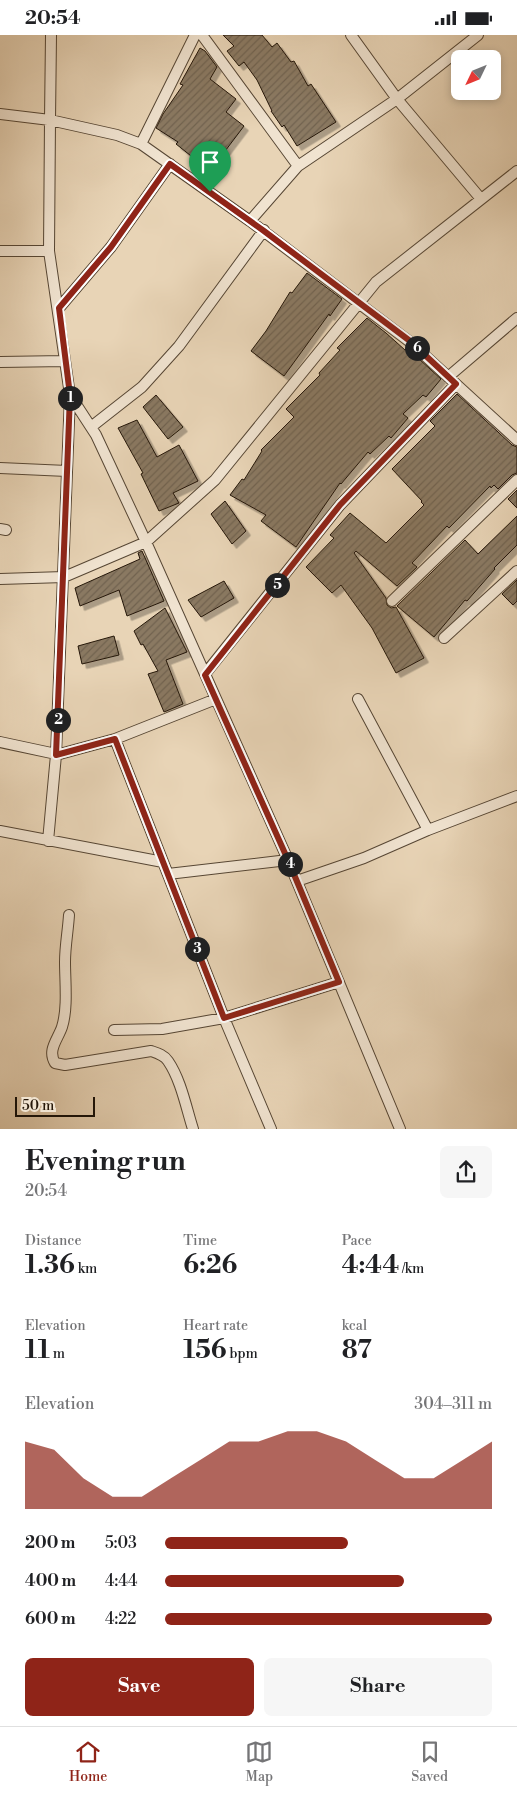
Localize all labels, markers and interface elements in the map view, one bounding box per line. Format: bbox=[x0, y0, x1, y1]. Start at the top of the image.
text: 20:54 bbox=[25, 6, 81, 30]
north arrow bbox=[451, 50, 501, 100]
map controls bbox=[451, 50, 501, 100]
pin bbox=[189, 141, 231, 192]
icon: arrive bbox=[196, 148, 224, 176]
pin: 6 bbox=[404, 335, 430, 361]
text: 6 bbox=[413, 339, 422, 357]
pin: 1 bbox=[58, 385, 82, 411]
text: 1 bbox=[67, 389, 74, 407]
pin: 5 bbox=[264, 573, 290, 597]
text: 5 bbox=[273, 576, 282, 594]
pin: 2 bbox=[46, 707, 70, 733]
text: 2 bbox=[54, 711, 63, 729]
pin: 4 bbox=[278, 851, 302, 877]
text: 4 bbox=[286, 855, 295, 873]
pin: 3 bbox=[184, 937, 210, 961]
text: 3 bbox=[193, 940, 202, 958]
scale bar bbox=[15, 1093, 95, 1117]
text: 50 m bbox=[22, 1097, 54, 1115]
text: Evening run bbox=[25, 1144, 186, 1179]
button: share bbox=[440, 1146, 492, 1198]
text: 20:54 bbox=[25, 1181, 67, 1201]
text: Distance bbox=[25, 1232, 82, 1250]
text: Time bbox=[183, 1232, 217, 1250]
text: Pace bbox=[342, 1232, 372, 1250]
text: 1.36 bbox=[25, 1250, 75, 1281]
text: 6:26 bbox=[183, 1250, 237, 1281]
text: 4:44 bbox=[342, 1250, 399, 1281]
text: km bbox=[75, 1260, 97, 1278]
text: /km bbox=[399, 1260, 424, 1278]
text: Elevation bbox=[25, 1317, 86, 1335]
text: Heart rate bbox=[183, 1317, 248, 1335]
text: kcal bbox=[342, 1317, 367, 1335]
text: 11 bbox=[25, 1335, 50, 1366]
text: 156 bbox=[183, 1335, 227, 1366]
text: 87 bbox=[342, 1335, 372, 1366]
text: m bbox=[50, 1345, 65, 1363]
text: bpm bbox=[227, 1345, 258, 1363]
text: Elevation bbox=[25, 1394, 94, 1414]
text: 304–311 m bbox=[414, 1394, 492, 1414]
text: 200 m bbox=[25, 1533, 75, 1553]
text: 5:03 bbox=[105, 1533, 137, 1553]
text: 400 m bbox=[25, 1571, 76, 1591]
text: 4:44 bbox=[105, 1571, 138, 1591]
text: 600 m bbox=[25, 1609, 75, 1629]
text: 4:22 bbox=[105, 1609, 136, 1629]
button: Save bbox=[25, 1658, 254, 1716]
button: Share bbox=[264, 1658, 492, 1716]
tab: Home bbox=[69, 1738, 107, 1786]
tab: Map bbox=[245, 1738, 273, 1786]
tab: Saved bbox=[411, 1738, 448, 1786]

